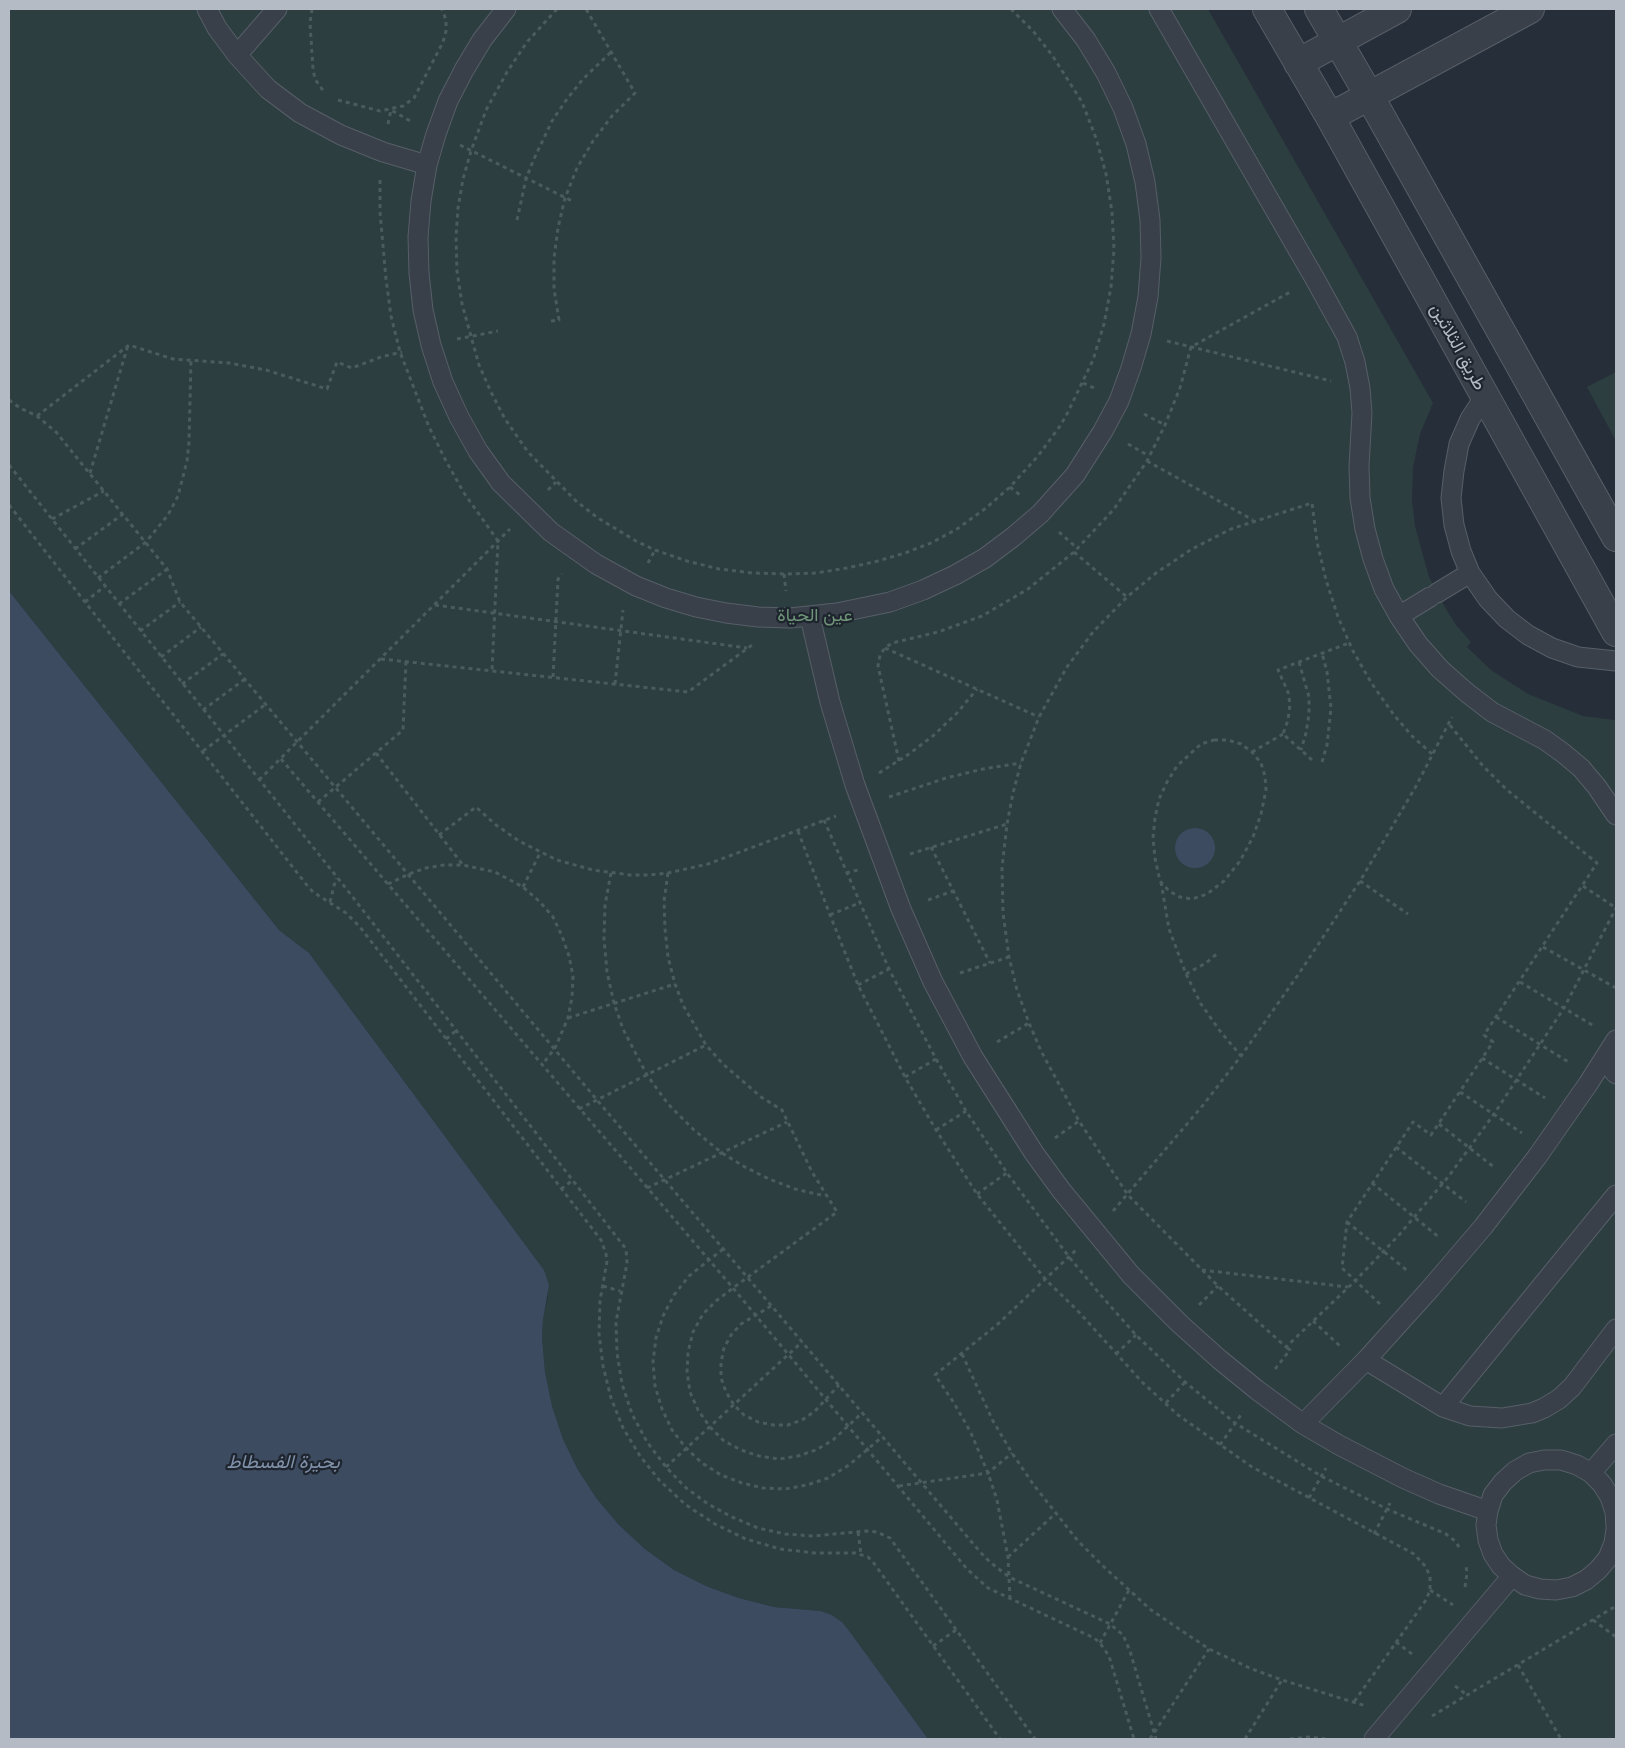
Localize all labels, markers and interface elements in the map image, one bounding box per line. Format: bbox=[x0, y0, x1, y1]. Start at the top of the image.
street label: طريق الثلاثين bbox=[1425, 300, 1491, 394]
park label: عين الحياة bbox=[777, 605, 853, 627]
water label: بحيرة الفسطاط bbox=[227, 1451, 339, 1473]

